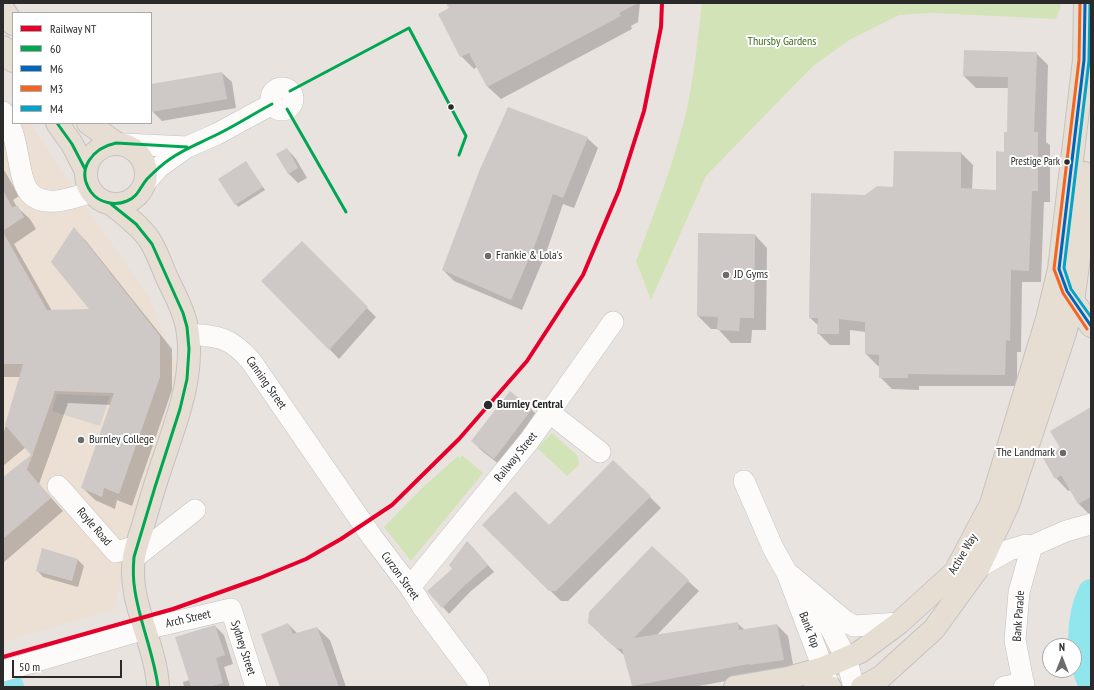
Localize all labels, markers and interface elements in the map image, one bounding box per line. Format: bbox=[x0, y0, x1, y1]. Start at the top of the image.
legend bbox=[12, 12, 152, 124]
text: Railway NT bbox=[50, 21, 96, 36]
park label: Thursby Gardens bbox=[748, 35, 816, 49]
text: 60 bbox=[50, 41, 61, 56]
text: M6 bbox=[50, 61, 63, 76]
text: M3 bbox=[50, 81, 63, 96]
text: M4 bbox=[50, 101, 63, 116]
unlabelled marker bbox=[446, 102, 456, 112]
place label: Prestige Park bbox=[1011, 155, 1060, 169]
marker: Prestige Park bbox=[1062, 157, 1072, 167]
place label: Frankie & Lola's bbox=[496, 249, 562, 263]
marker: Frankie & Lola's bbox=[483, 251, 493, 261]
place label: JD Gyms bbox=[734, 268, 768, 282]
marker: JD Gyms bbox=[721, 270, 731, 280]
street label: Canning Street bbox=[243, 354, 289, 412]
place label: Burnley Central bbox=[497, 398, 563, 412]
marker: Burnley Central bbox=[482, 399, 494, 411]
street label: Railway Street bbox=[492, 429, 540, 485]
place label: Burnley College bbox=[89, 433, 154, 447]
marker: Burnley College bbox=[76, 435, 86, 445]
place label: The Landmark bbox=[996, 446, 1055, 460]
marker: The Landmark bbox=[1058, 448, 1068, 458]
street label: Royle Road bbox=[74, 505, 114, 549]
street label: Active Way bbox=[945, 531, 981, 577]
street label: Curzon Street bbox=[378, 549, 422, 603]
street label: Bank Parade bbox=[1010, 590, 1028, 642]
street label: Arch Street bbox=[164, 607, 212, 631]
street label: Bank Top bbox=[796, 610, 822, 650]
street label: Sydney Street bbox=[227, 619, 259, 677]
north arrow bbox=[1042, 638, 1082, 678]
text: N bbox=[1059, 640, 1065, 654]
scale bar bbox=[14, 652, 124, 678]
text: 50 m bbox=[19, 659, 40, 674]

